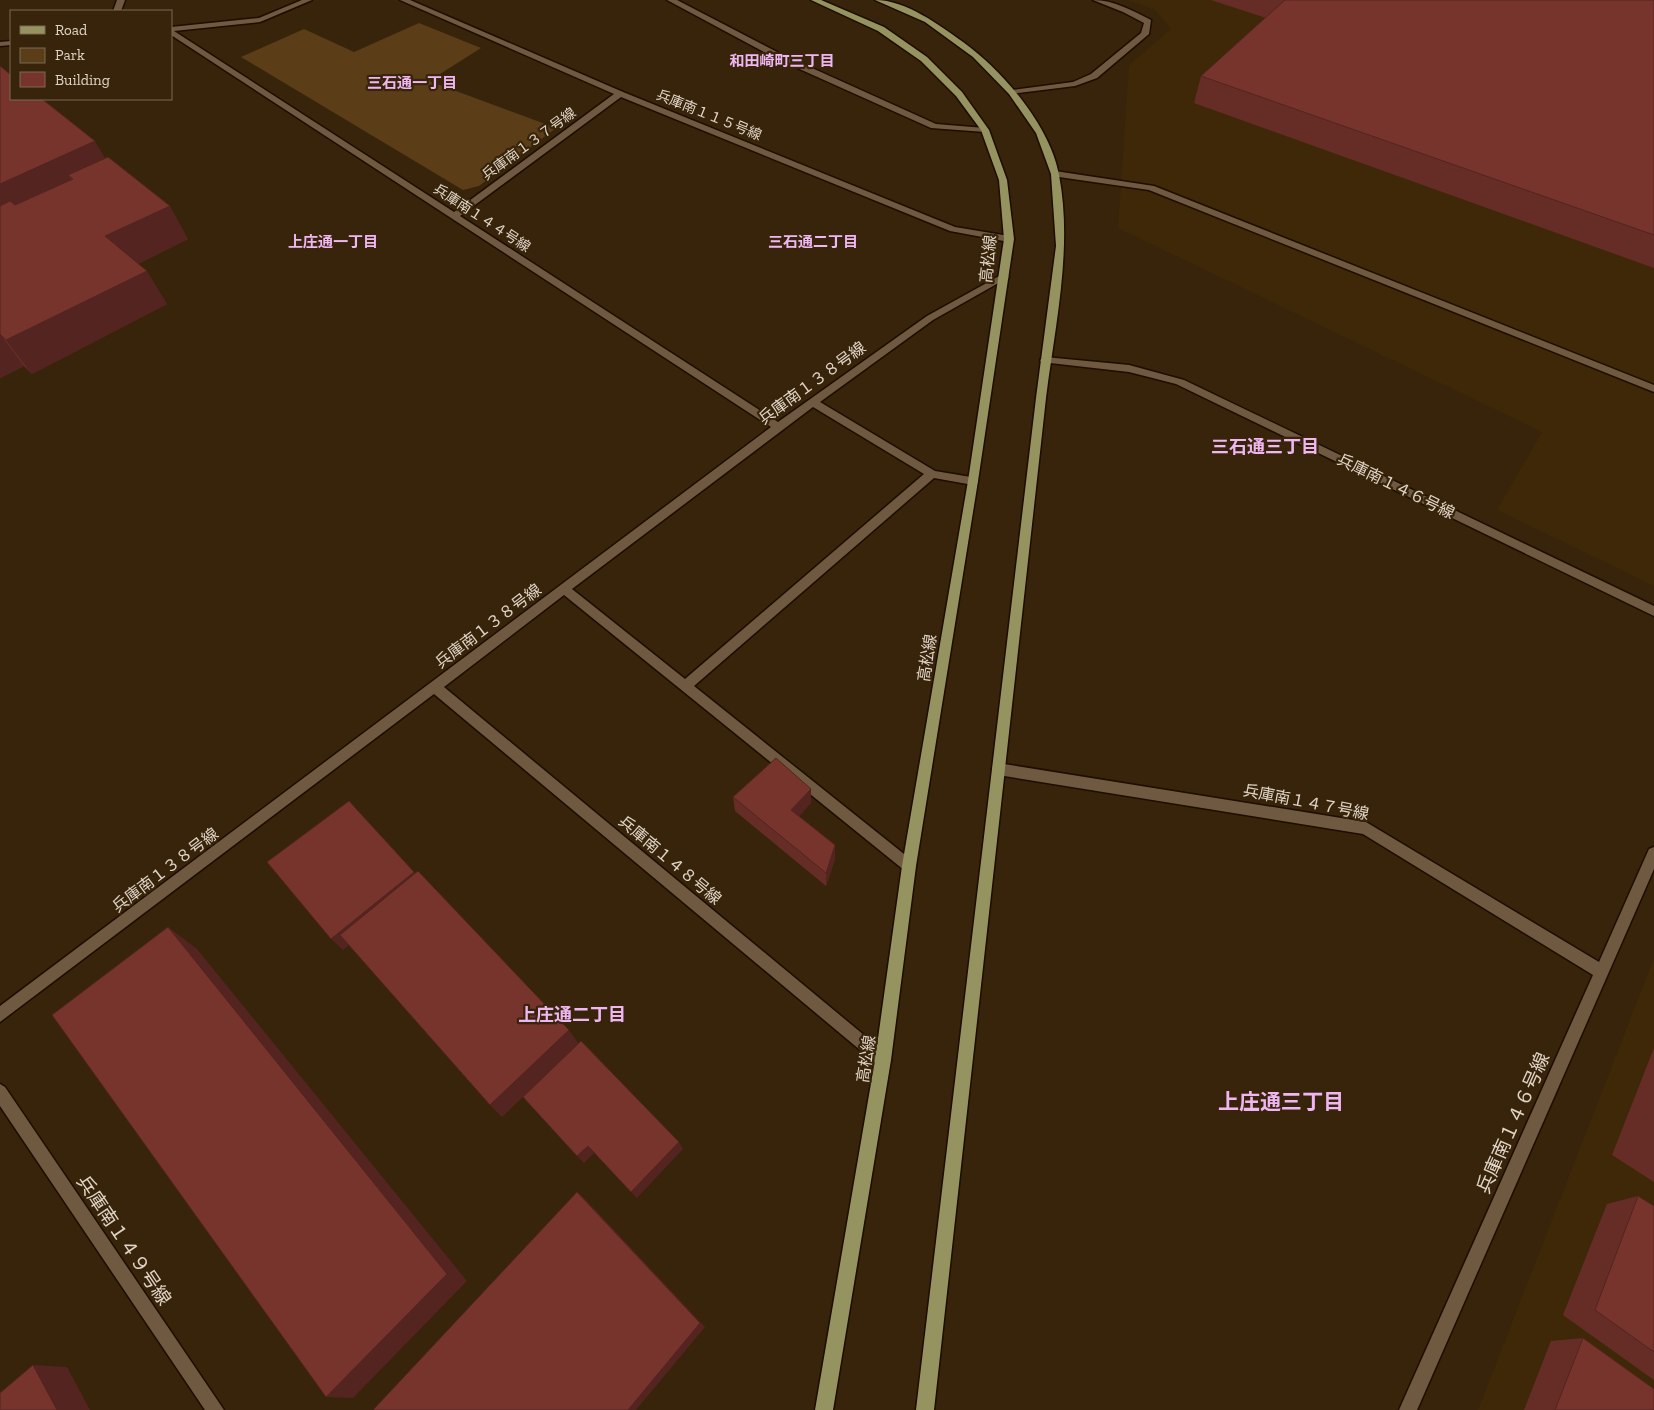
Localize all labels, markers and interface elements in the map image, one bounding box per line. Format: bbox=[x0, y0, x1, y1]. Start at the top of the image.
legend bbox=[10, 10, 172, 100]
text: Road bbox=[55, 21, 88, 39]
text: Park bbox=[55, 46, 85, 64]
district label: 和田崎町三丁目 bbox=[729, 52, 835, 70]
text: Building bbox=[55, 71, 110, 89]
district label: 三石通一丁目 bbox=[367, 74, 457, 92]
street label: 兵庫南１１５号線 bbox=[654, 86, 764, 144]
street label: 兵庫南１３７号線 bbox=[479, 104, 579, 184]
street label: 兵庫南１４４号線 bbox=[430, 180, 534, 256]
district label: 上庄通一丁目 bbox=[288, 233, 378, 251]
district label: 三石通二丁目 bbox=[768, 233, 858, 251]
street label: 高松線 bbox=[976, 234, 1000, 284]
street label: 兵庫南１３８号線 bbox=[755, 338, 869, 428]
district label: 三石通三丁目 bbox=[1211, 436, 1319, 458]
street label: 兵庫南１４６号線 bbox=[1334, 449, 1458, 523]
street label: 兵庫南１３８号線 bbox=[431, 580, 545, 672]
street label: 高松線 bbox=[914, 633, 940, 683]
street label: 兵庫南１４７号線 bbox=[1241, 780, 1371, 824]
street label: 兵庫南１４８号線 bbox=[615, 812, 725, 908]
street label: 兵庫南１３８号線 bbox=[108, 824, 222, 916]
district label: 上庄通二丁目 bbox=[518, 1004, 626, 1026]
street label: 高松線 bbox=[853, 1034, 879, 1084]
street label: 兵庫南１４６号線 bbox=[1472, 1049, 1554, 1197]
district label: 上庄通三丁目 bbox=[1218, 1089, 1344, 1114]
street label: 兵庫南１４９号線 bbox=[72, 1171, 176, 1309]

